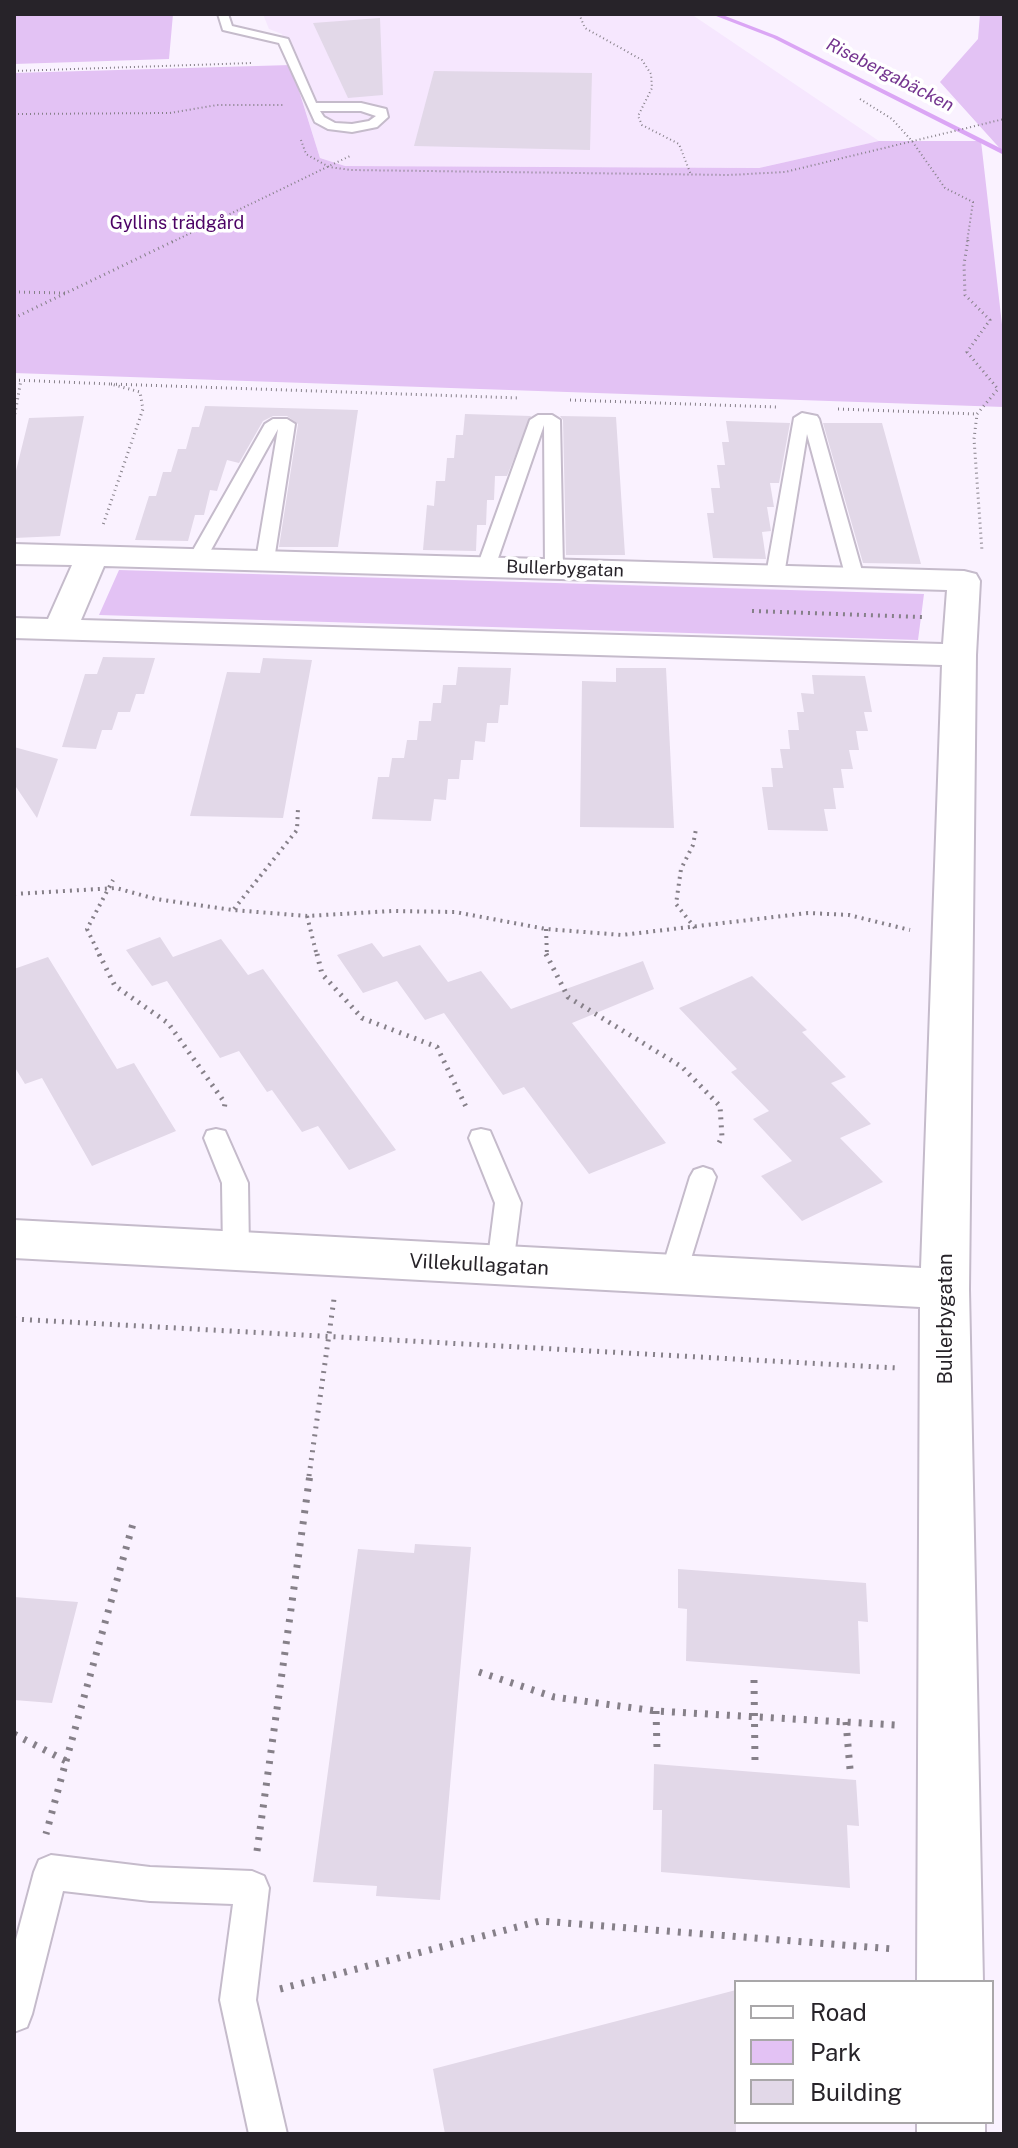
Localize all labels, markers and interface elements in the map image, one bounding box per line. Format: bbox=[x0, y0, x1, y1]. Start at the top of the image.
water label: Risebergabäcken bbox=[823, 34, 957, 116]
park label: Gyllins trädgård bbox=[110, 212, 244, 234]
street label: Bullerbygatan bbox=[506, 556, 624, 582]
street label: Villekullagatan bbox=[409, 1249, 549, 1281]
street label: Bullerbygatan bbox=[934, 1254, 958, 1384]
legend bbox=[734, 1980, 994, 2124]
text: Road bbox=[810, 1998, 867, 2026]
text: Park bbox=[810, 2038, 861, 2066]
text: Building bbox=[810, 2078, 902, 2106]

